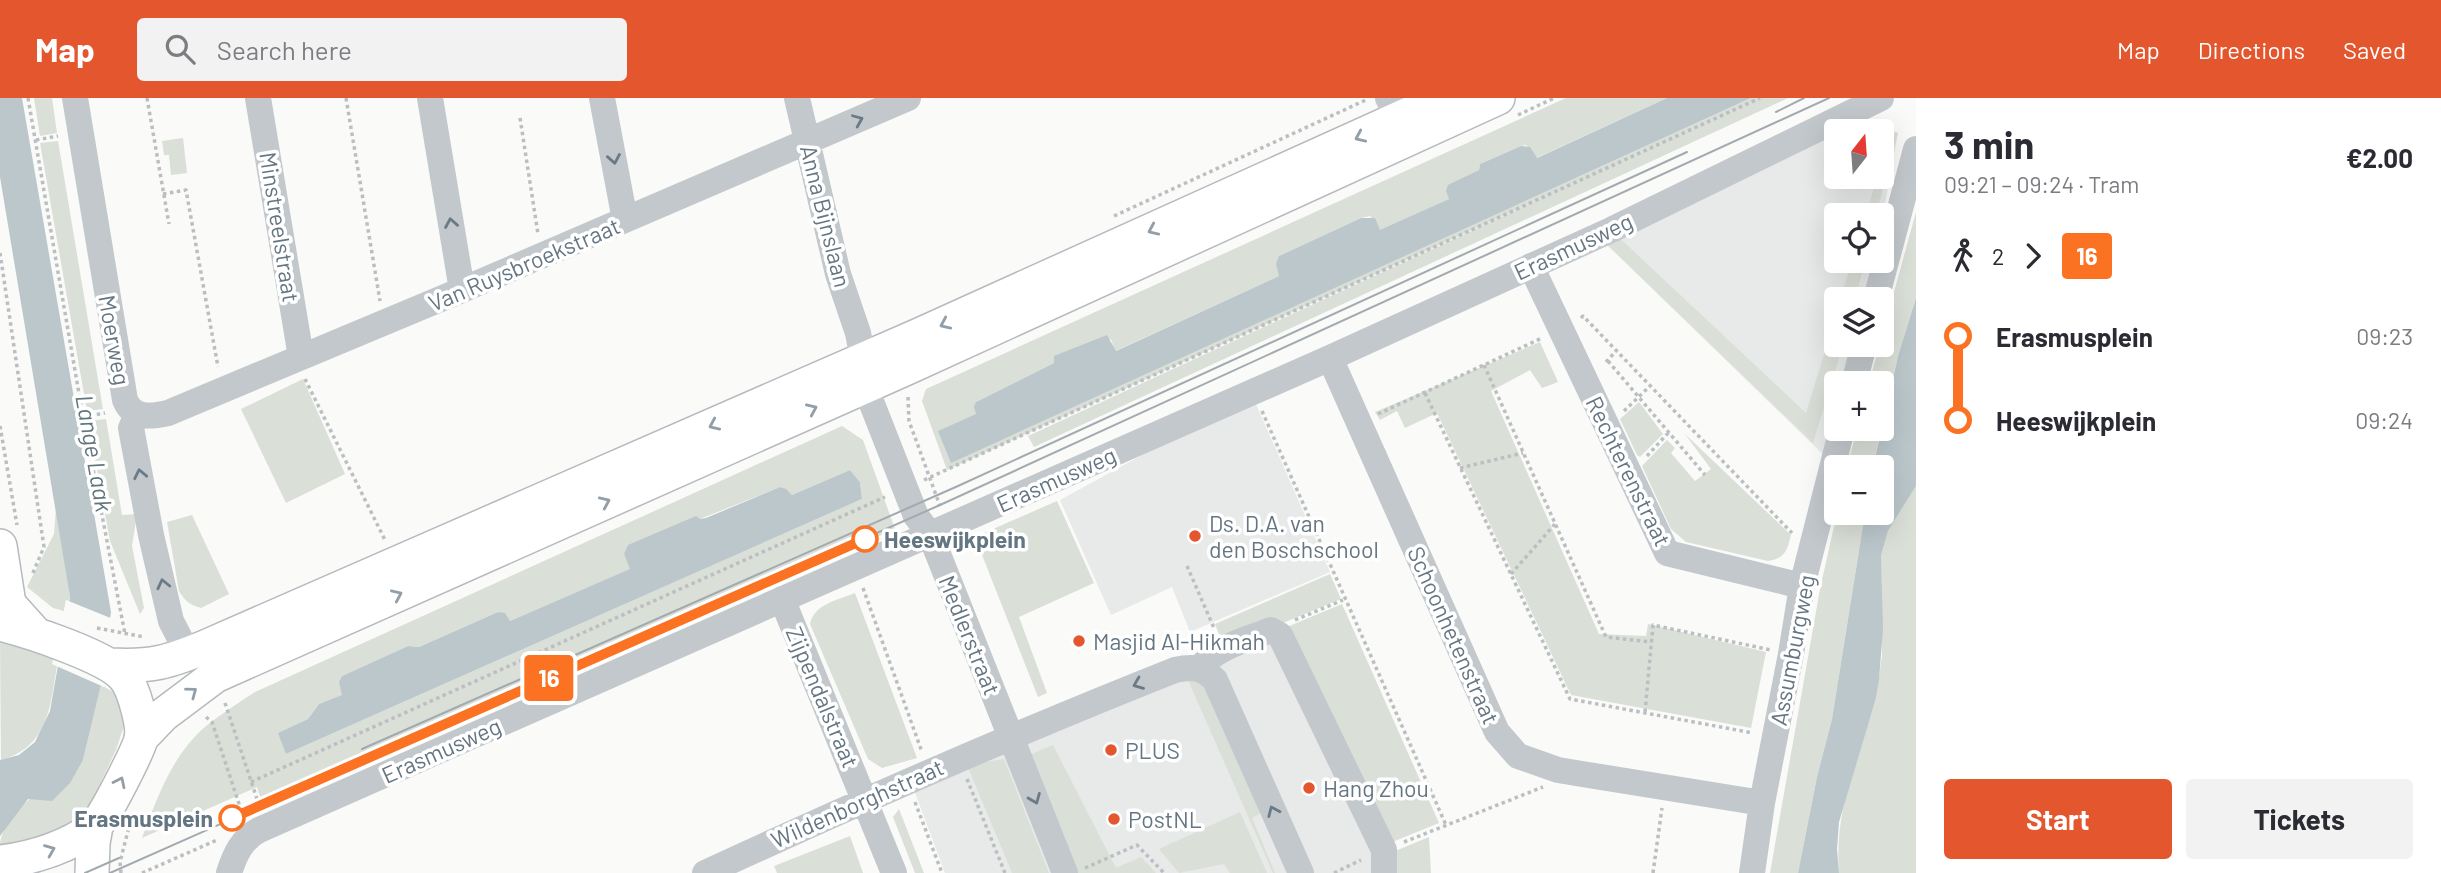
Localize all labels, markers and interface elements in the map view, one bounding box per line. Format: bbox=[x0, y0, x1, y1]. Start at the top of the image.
search box bbox=[137, 18, 627, 81]
text: Map bbox=[35, 29, 95, 69]
icon: search bbox=[161, 30, 199, 68]
text: Search here bbox=[217, 34, 352, 65]
text: Map bbox=[2117, 35, 2160, 64]
text: Directions bbox=[2198, 35, 2305, 64]
text: Saved bbox=[2343, 35, 2406, 64]
one-way arrow bbox=[850, 114, 863, 128]
north arrow bbox=[1824, 119, 1894, 189]
map controls bbox=[1824, 119, 1894, 525]
text: 3 min bbox=[1944, 121, 2034, 167]
one-way arrow bbox=[1355, 129, 1367, 143]
street label: Anna Bijnslaan bbox=[795, 142, 857, 290]
text: €2.00 bbox=[2346, 142, 2413, 173]
street label: Minstreelstraat bbox=[254, 150, 306, 304]
one-way arrow bbox=[605, 153, 620, 165]
text: 09:21 – 09:24 · Tram bbox=[1944, 170, 2139, 198]
button: locate bbox=[1824, 203, 1894, 273]
street label: Erasmusweg bbox=[1509, 206, 1637, 286]
street label: Van Ruysbroekstraat bbox=[424, 211, 624, 317]
one-way arrow bbox=[444, 217, 459, 229]
one-way arrow bbox=[1147, 222, 1160, 236]
icon: walk bbox=[1944, 237, 1982, 275]
icon: forward bbox=[2014, 237, 2052, 275]
text: 16 bbox=[2076, 241, 2098, 270]
text: 2 bbox=[1992, 242, 2004, 270]
button: layers bbox=[1824, 287, 1894, 357]
street label: Moerweg bbox=[93, 293, 137, 387]
one-way arrow bbox=[940, 315, 952, 329]
text: Erasmusplein bbox=[1996, 321, 2153, 352]
text: 09:23 bbox=[2356, 322, 2413, 350]
button: + bbox=[1824, 371, 1894, 441]
street label: Rechterenstraat bbox=[1581, 391, 1677, 551]
water label: Lange Laak bbox=[70, 392, 120, 514]
one-way arrow bbox=[805, 403, 817, 417]
text: Heeswijkplein bbox=[1996, 405, 2156, 436]
text: 09:24 bbox=[2355, 406, 2413, 434]
one-way arrow bbox=[709, 417, 722, 431]
street label: Erasmusweg bbox=[992, 440, 1120, 518]
button: − bbox=[1824, 455, 1894, 525]
one-way arrow bbox=[133, 468, 148, 480]
one-way arrow bbox=[597, 496, 610, 510]
place label: Ds. D.A. van den Boschschool bbox=[1209, 509, 1379, 563]
place label: Heeswijkplein bbox=[884, 525, 1026, 553]
marker: Heeswijkplein bbox=[852, 526, 878, 552]
marker: Ds. D.A. van den Boschschool bbox=[1187, 528, 1203, 544]
street label: Schoonhetenstraat bbox=[1402, 542, 1506, 728]
street label: Medlerstraat bbox=[933, 571, 1007, 699]
street label: Assumburgweg bbox=[1764, 572, 1820, 728]
one-way arrow bbox=[156, 578, 171, 590]
one-way arrow bbox=[390, 589, 402, 603]
street label: Zijpendalstraat bbox=[781, 622, 865, 772]
place label: Masjid Al-Hikmah bbox=[1093, 627, 1265, 655]
marker: Masjid Al-Hikmah bbox=[1071, 633, 1087, 649]
line badge: 16 bbox=[518, 655, 580, 701]
text: 16 bbox=[538, 663, 560, 692]
one-way arrow bbox=[1133, 676, 1145, 690]
one-way arrow bbox=[184, 688, 197, 701]
street label: Erasmusweg bbox=[377, 711, 505, 789]
place label: PLUS bbox=[1125, 736, 1180, 764]
marker: PLUS bbox=[1103, 742, 1119, 758]
street label: Wildenborghstraat bbox=[766, 752, 948, 854]
place label: Hang Zhou bbox=[1323, 774, 1429, 802]
one-way arrow bbox=[112, 777, 126, 789]
button: Start bbox=[1944, 779, 2172, 859]
button: Tickets bbox=[2186, 779, 2413, 859]
marker: Hang Zhou bbox=[1301, 780, 1317, 796]
one-way arrow bbox=[1027, 792, 1041, 804]
place label: Erasmusplein bbox=[74, 804, 213, 832]
marker: Erasmusplein bbox=[219, 805, 245, 831]
place label: PostNL bbox=[1128, 805, 1202, 833]
one-way arrow bbox=[1267, 805, 1281, 818]
marker: PostNL bbox=[1106, 811, 1122, 827]
one-way arrow bbox=[44, 845, 56, 859]

